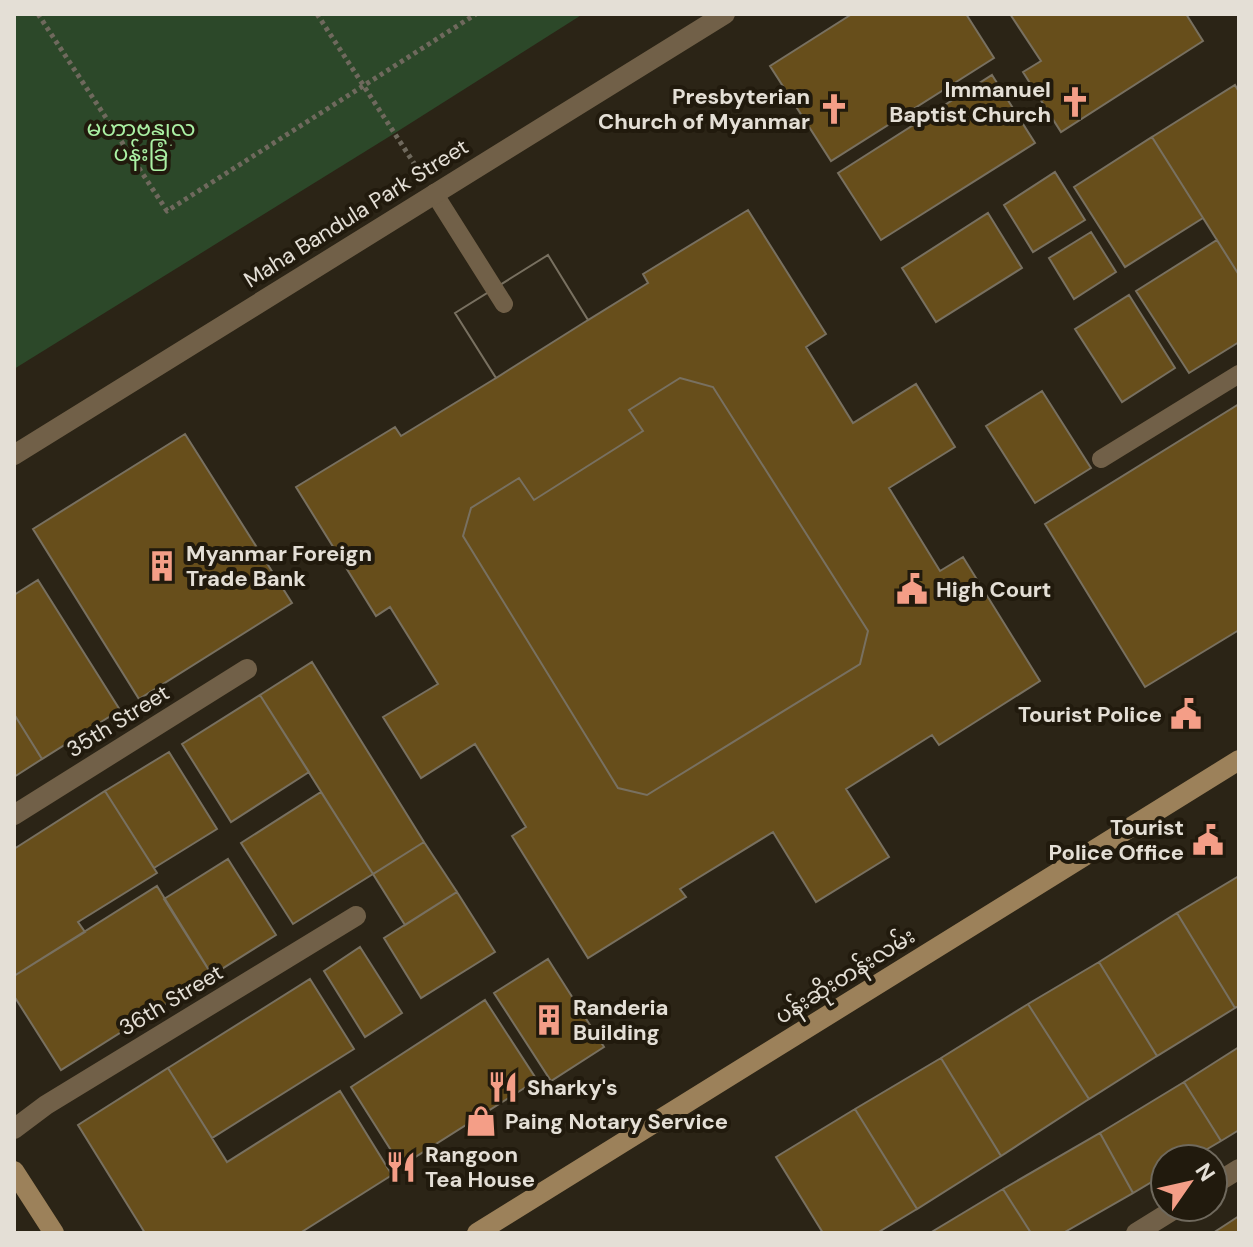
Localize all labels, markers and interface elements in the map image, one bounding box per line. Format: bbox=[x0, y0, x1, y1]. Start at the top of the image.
place label: Immanuel Baptist Church bbox=[889, 75, 1051, 129]
place label: Presbyterian Church of Myanmar bbox=[598, 82, 810, 136]
church icon: Immanuel Baptist Church bbox=[1058, 85, 1092, 119]
church icon: Presbyterian Church of Myanmar bbox=[817, 92, 851, 126]
park label: မဟာဗန္ဓုလ ပန်းခြံ bbox=[87, 114, 195, 171]
street label: Maha Bandula Park Street bbox=[238, 132, 474, 294]
place label: Myanmar Foreign Trade Bank bbox=[186, 539, 372, 593]
building icon: Myanmar Foreign Trade Bank bbox=[145, 549, 179, 583]
public building icon: High Court bbox=[895, 572, 929, 606]
place label: High Court bbox=[936, 575, 1051, 604]
street label: 35th Street bbox=[61, 678, 175, 764]
public building icon: Tourist Police bbox=[1169, 697, 1203, 731]
place label: Tourist Police bbox=[1018, 700, 1162, 729]
place label: Tourist Police Office bbox=[1049, 813, 1184, 867]
public building icon: Tourist Police Office bbox=[1191, 823, 1225, 857]
street label: ပန်းဆိုးတန်းလမ်း bbox=[769, 921, 922, 1033]
street label: 36th Street bbox=[114, 958, 228, 1042]
place label: Randeria Building bbox=[573, 993, 668, 1047]
building icon: Randeria Building bbox=[532, 1003, 566, 1037]
restaurant icon: Sharky's bbox=[486, 1070, 520, 1104]
place label: Sharky's bbox=[527, 1073, 618, 1102]
shop icon: Paing Notary Service bbox=[464, 1104, 498, 1138]
place label: Paing Notary Service bbox=[505, 1107, 728, 1136]
place label: Rangoon Tea House bbox=[425, 1140, 535, 1194]
north arrow bbox=[1149, 1143, 1229, 1223]
restaurant icon: Rangoon Tea House bbox=[384, 1150, 418, 1184]
text: N bbox=[1189, 1157, 1222, 1187]

